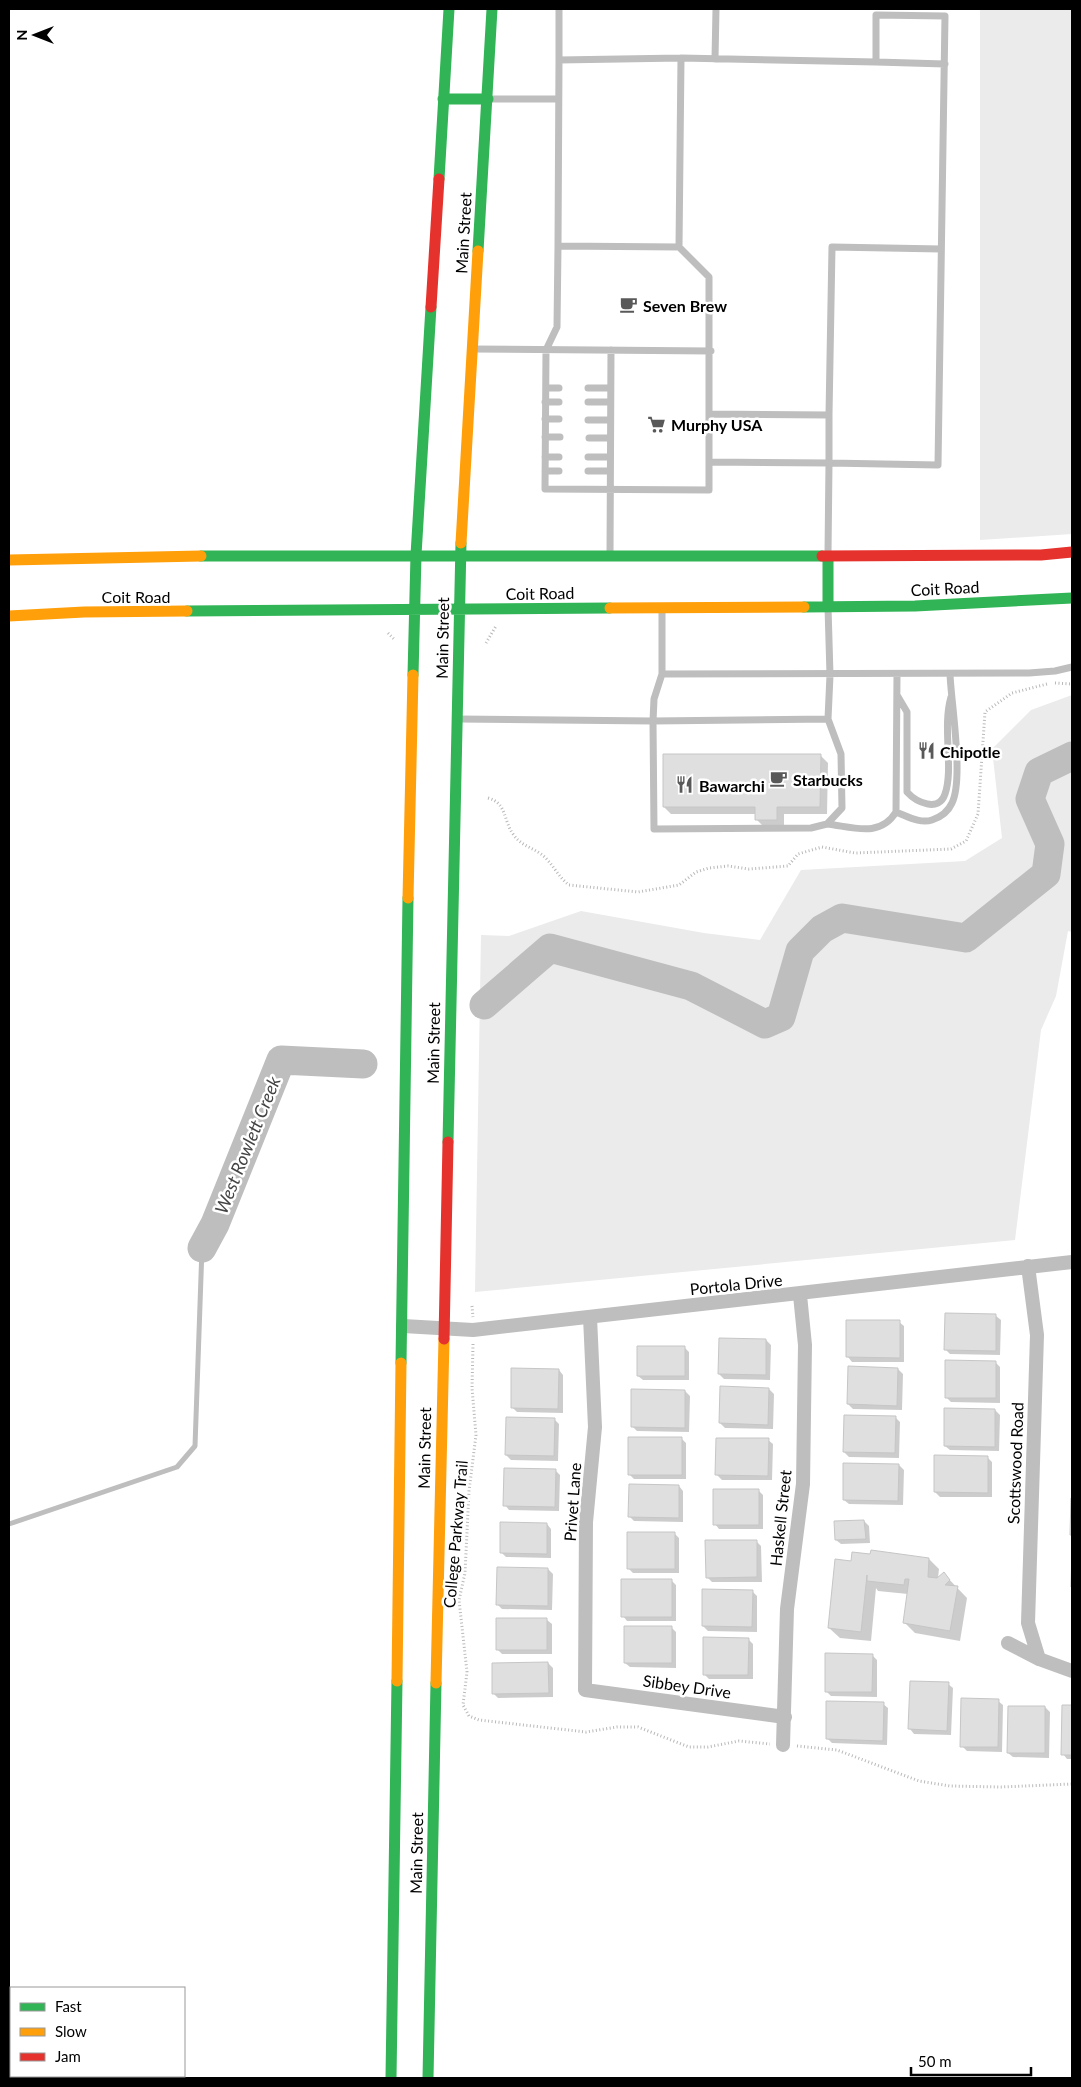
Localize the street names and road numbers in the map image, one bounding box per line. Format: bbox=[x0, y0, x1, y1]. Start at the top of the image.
street label: Main Street bbox=[451, 192, 475, 274]
street label: Coit Road bbox=[910, 577, 980, 599]
street label: Coit Road bbox=[505, 583, 575, 603]
street label: Coit Road bbox=[102, 587, 170, 606]
street label: Main Street bbox=[432, 597, 452, 679]
street label: Main Street bbox=[423, 1002, 443, 1084]
street label: Portola Drive bbox=[689, 1270, 783, 1298]
street label: Scottswood Road bbox=[1003, 1402, 1027, 1524]
street label: Main Street bbox=[414, 1407, 434, 1489]
street label: College Parkway Trail bbox=[439, 1459, 471, 1609]
street label: Privet Lane bbox=[560, 1462, 584, 1542]
street label: Haskell Street bbox=[765, 1469, 795, 1567]
street label: Sibbey Drive bbox=[642, 1670, 732, 1702]
street label: Main Street bbox=[406, 1812, 426, 1894]

